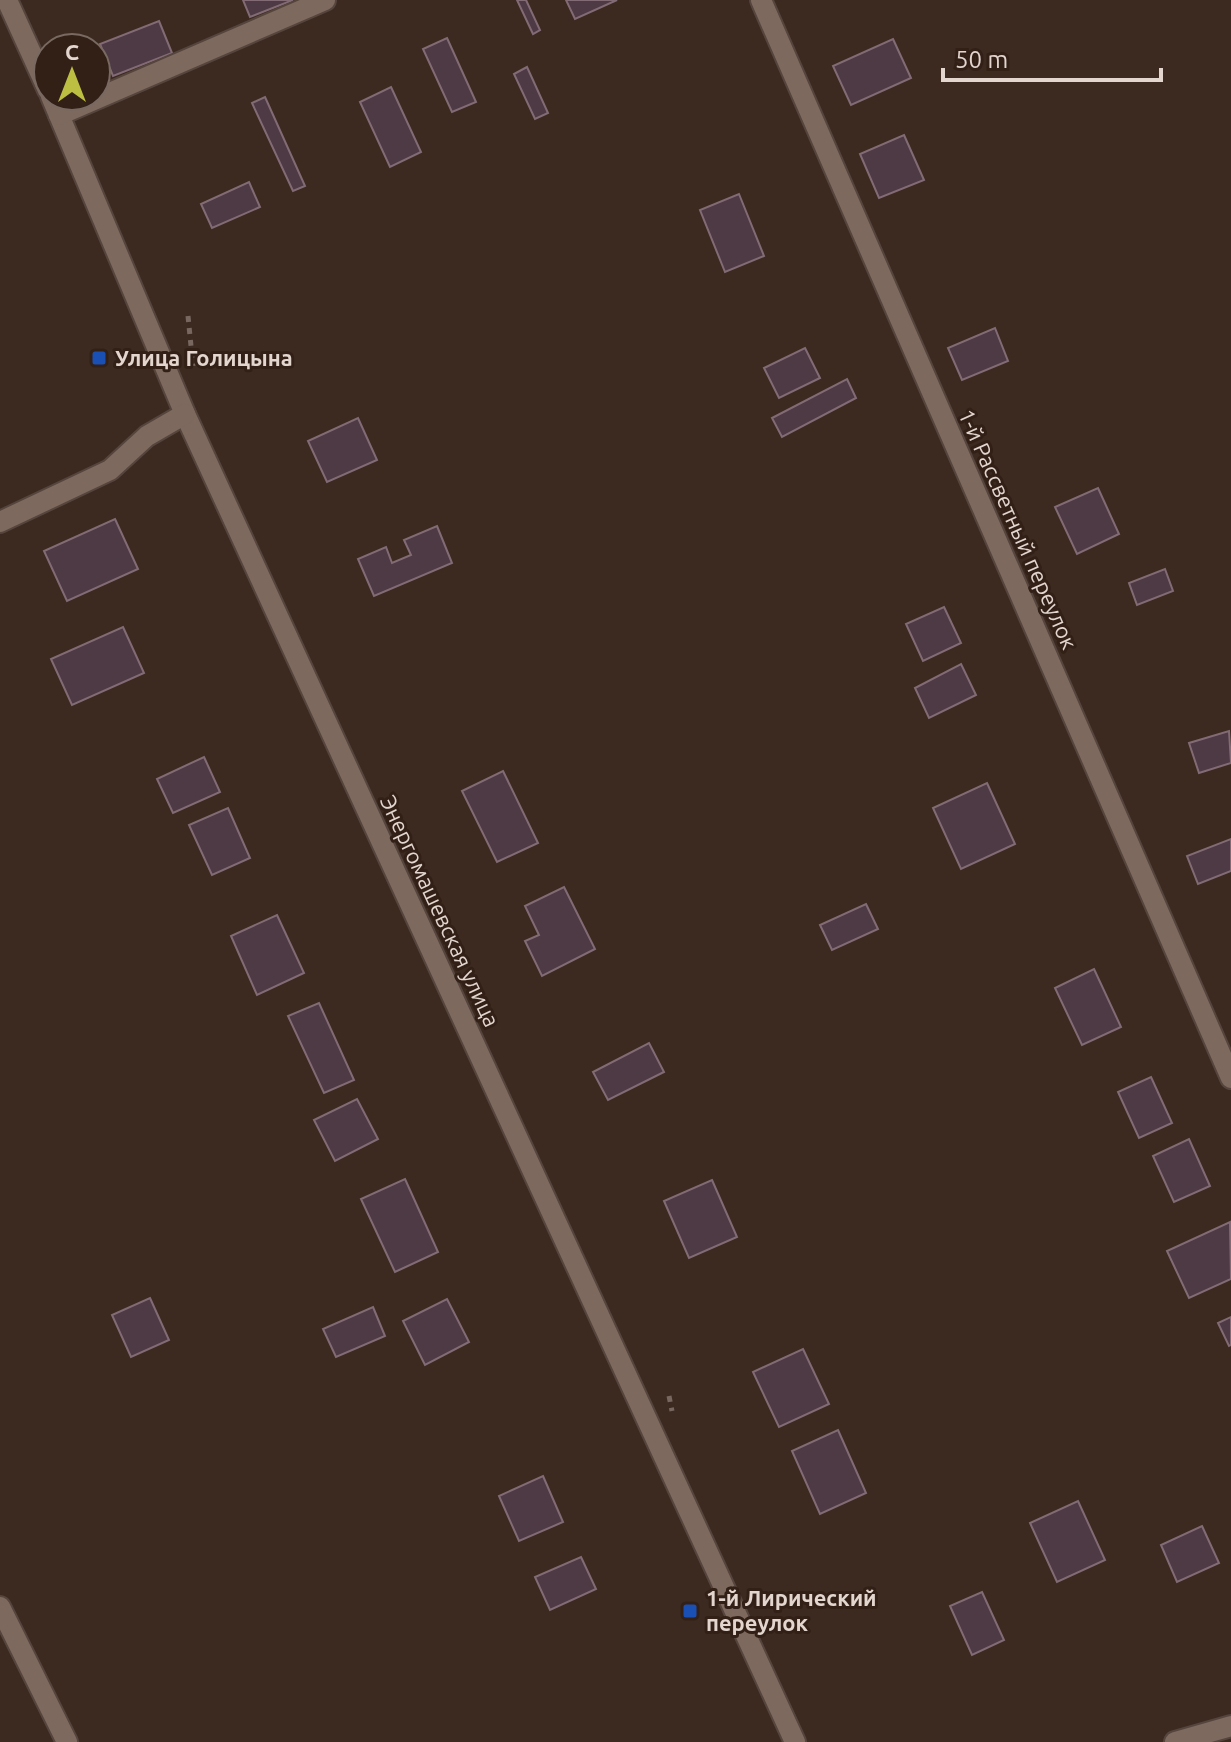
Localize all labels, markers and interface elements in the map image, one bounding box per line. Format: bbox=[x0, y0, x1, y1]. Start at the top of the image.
north arrow bbox=[32, 32, 112, 112]
scale bar bbox=[943, 32, 1161, 82]
text: С bbox=[65, 39, 79, 64]
text: 50 m bbox=[955, 46, 1008, 73]
place label: Улица Голицына bbox=[115, 345, 293, 370]
marker: Улица Голицына bbox=[90, 349, 108, 367]
street label: 1-й Рассветный переулок bbox=[954, 405, 1083, 653]
street label: Энергомашевская улица bbox=[376, 791, 505, 1030]
place label: 1-й Лирический переулок bbox=[706, 1585, 877, 1635]
marker: 1-й Лирический переулок bbox=[681, 1602, 699, 1620]

